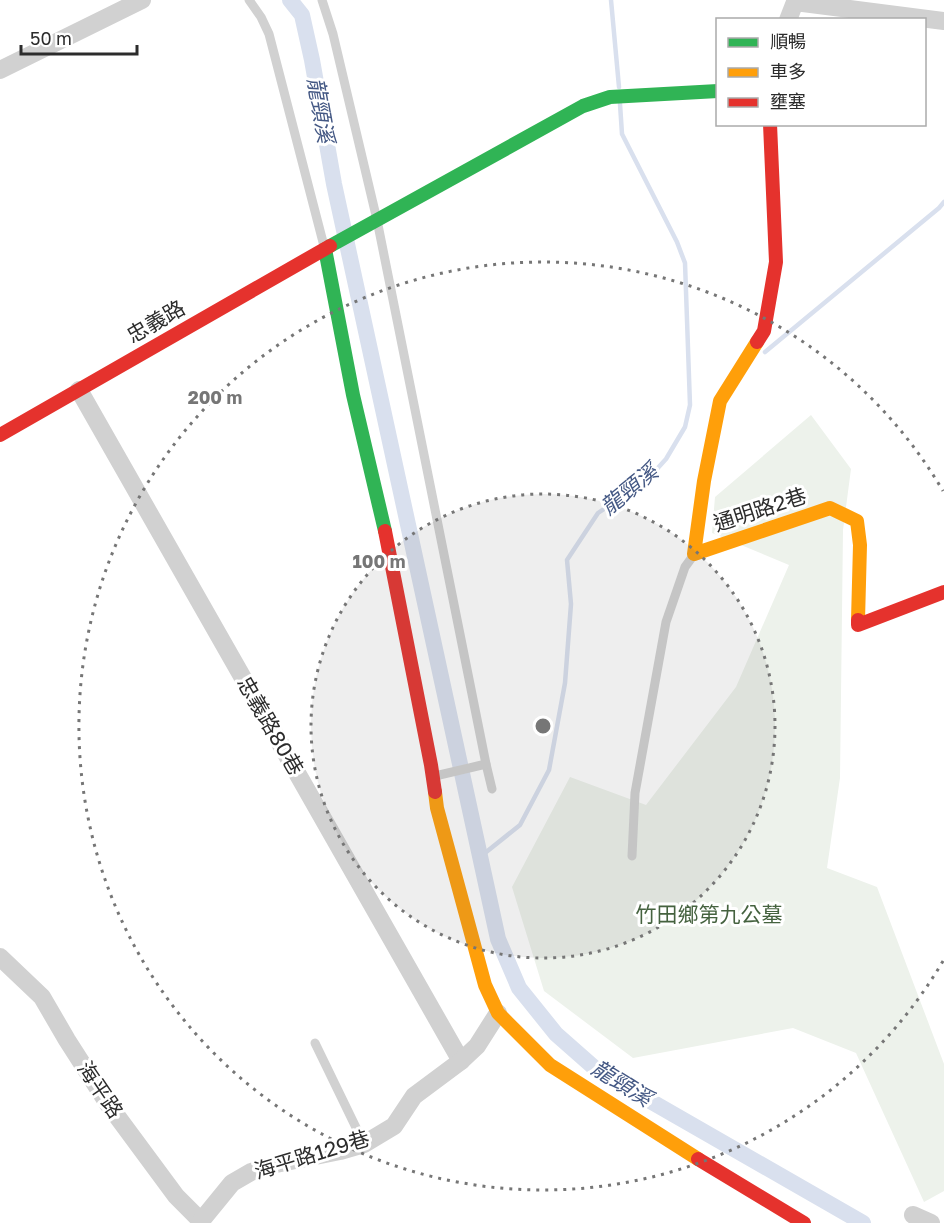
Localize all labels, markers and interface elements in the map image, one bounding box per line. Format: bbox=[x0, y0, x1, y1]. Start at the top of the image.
scale bar bbox=[21, 18, 136, 56]
legend bbox=[716, 18, 926, 126]
text: 50 m bbox=[30, 27, 72, 49]
text: 順暢 bbox=[770, 30, 806, 52]
text: 車多 bbox=[770, 60, 806, 82]
water label: 龍頸溪 bbox=[302, 75, 341, 148]
text: 壅塞 bbox=[770, 90, 806, 112]
street label: 忠義路 bbox=[122, 294, 189, 348]
text: 200 m bbox=[188, 386, 242, 408]
water label: 龍頸溪 bbox=[595, 455, 665, 520]
street label: 通明路2巷 bbox=[710, 482, 809, 536]
text: 100 m bbox=[353, 550, 405, 572]
street label: 忠義路80巷 bbox=[232, 671, 310, 780]
centre of rings bbox=[533, 716, 553, 736]
park label: 竹田鄉第九公墓 bbox=[636, 901, 783, 927]
water label: 龍頸溪 bbox=[587, 1054, 660, 1113]
street label: 海平路 bbox=[72, 1056, 129, 1123]
street label: 海平路129巷 bbox=[251, 1124, 372, 1184]

